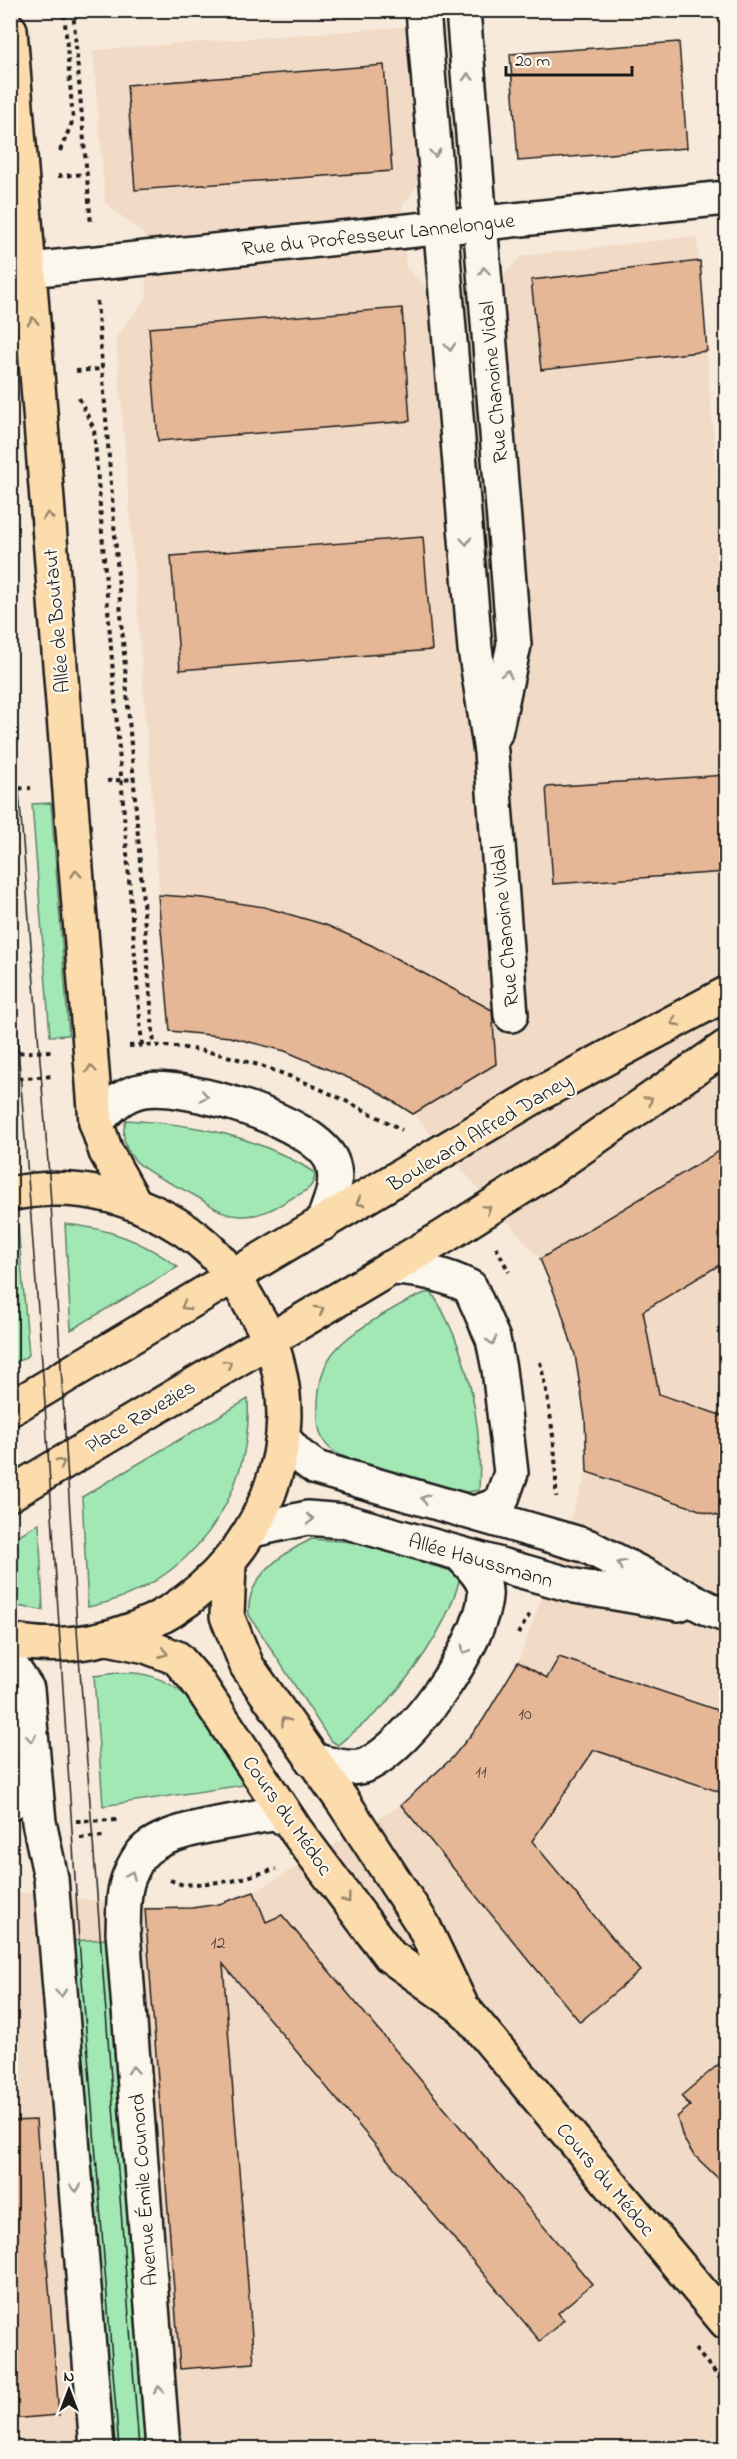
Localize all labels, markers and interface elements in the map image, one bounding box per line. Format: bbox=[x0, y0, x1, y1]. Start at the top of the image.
scale bar bbox=[506, 39, 632, 77]
text: 20 m bbox=[515, 49, 550, 75]
one-way arrow bbox=[462, 73, 475, 82]
one-way arrow bbox=[428, 148, 441, 157]
street label: Rue du Professeur Lannelongue bbox=[240, 207, 517, 267]
one-way arrow bbox=[478, 267, 491, 276]
street label: Rue Chanoine Vidal bbox=[473, 300, 517, 464]
one-way arrow bbox=[26, 317, 39, 326]
one-way arrow bbox=[444, 342, 457, 351]
one-way arrow bbox=[41, 511, 54, 520]
one-way arrow bbox=[459, 537, 472, 546]
street label: Allée de Boutaut bbox=[37, 547, 79, 694]
one-way arrow bbox=[500, 670, 513, 680]
street label: Rue Chanoine Vidal bbox=[484, 844, 528, 1008]
one-way arrow bbox=[70, 870, 83, 879]
one-way arrow bbox=[670, 1014, 681, 1026]
one-way arrow bbox=[85, 1064, 98, 1073]
street label: Boulevard Alfred Daney bbox=[382, 1067, 579, 1203]
one-way arrow bbox=[198, 1089, 208, 1102]
one-way arrow bbox=[642, 1096, 653, 1107]
one-way arrow bbox=[356, 1195, 366, 1206]
one-way arrow bbox=[481, 1204, 491, 1216]
one-way arrow bbox=[181, 1299, 191, 1310]
one-way arrow bbox=[314, 1306, 324, 1317]
one-way arrow bbox=[485, 1335, 497, 1346]
one-way arrow bbox=[222, 1360, 232, 1371]
street label: Place Ravezies bbox=[80, 1373, 202, 1462]
one-way arrow bbox=[54, 1459, 65, 1470]
one-way arrow bbox=[420, 1494, 431, 1506]
one-way arrow bbox=[306, 1513, 315, 1525]
street label: Allée Haussmann bbox=[405, 1527, 556, 1597]
one-way arrow bbox=[617, 1560, 628, 1571]
one-way arrow bbox=[461, 1644, 472, 1654]
one-way arrow bbox=[158, 1646, 169, 1658]
house number: 10 bbox=[518, 1702, 532, 1728]
one-way arrow bbox=[281, 1717, 293, 1727]
one-way arrow bbox=[24, 1734, 37, 1743]
street label: Cours du Médoc bbox=[234, 1750, 339, 1883]
house number: 11 bbox=[475, 1760, 487, 1786]
one-way arrow bbox=[124, 1870, 136, 1881]
one-way arrow bbox=[339, 1892, 350, 1903]
house number: 12 bbox=[211, 1931, 225, 1957]
one-way arrow bbox=[54, 1989, 67, 1998]
one-way arrow bbox=[127, 2066, 140, 2075]
street label: Avenue Émile Counord bbox=[123, 2092, 167, 2287]
street label: Cours du Médoc bbox=[548, 2117, 661, 2244]
one-way arrow bbox=[69, 2183, 82, 2192]
north arrow bbox=[39, 2360, 99, 2420]
text: N bbox=[64, 2365, 75, 2389]
one-way arrow bbox=[152, 2386, 165, 2395]

